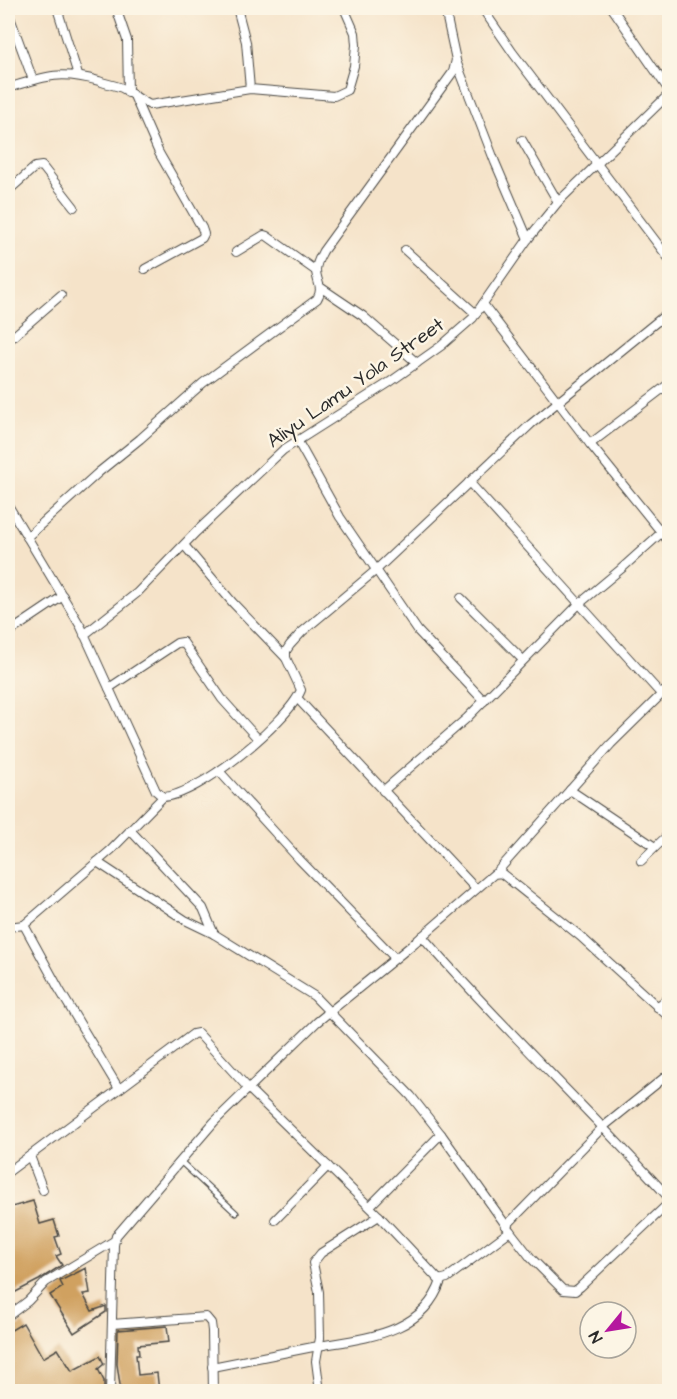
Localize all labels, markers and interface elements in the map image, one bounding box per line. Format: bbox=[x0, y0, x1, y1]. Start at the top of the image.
street label: Aliyu Lamu Yola Street bbox=[261, 311, 451, 456]
north arrow bbox=[578, 1300, 638, 1360]
text: N bbox=[584, 1327, 608, 1347]

